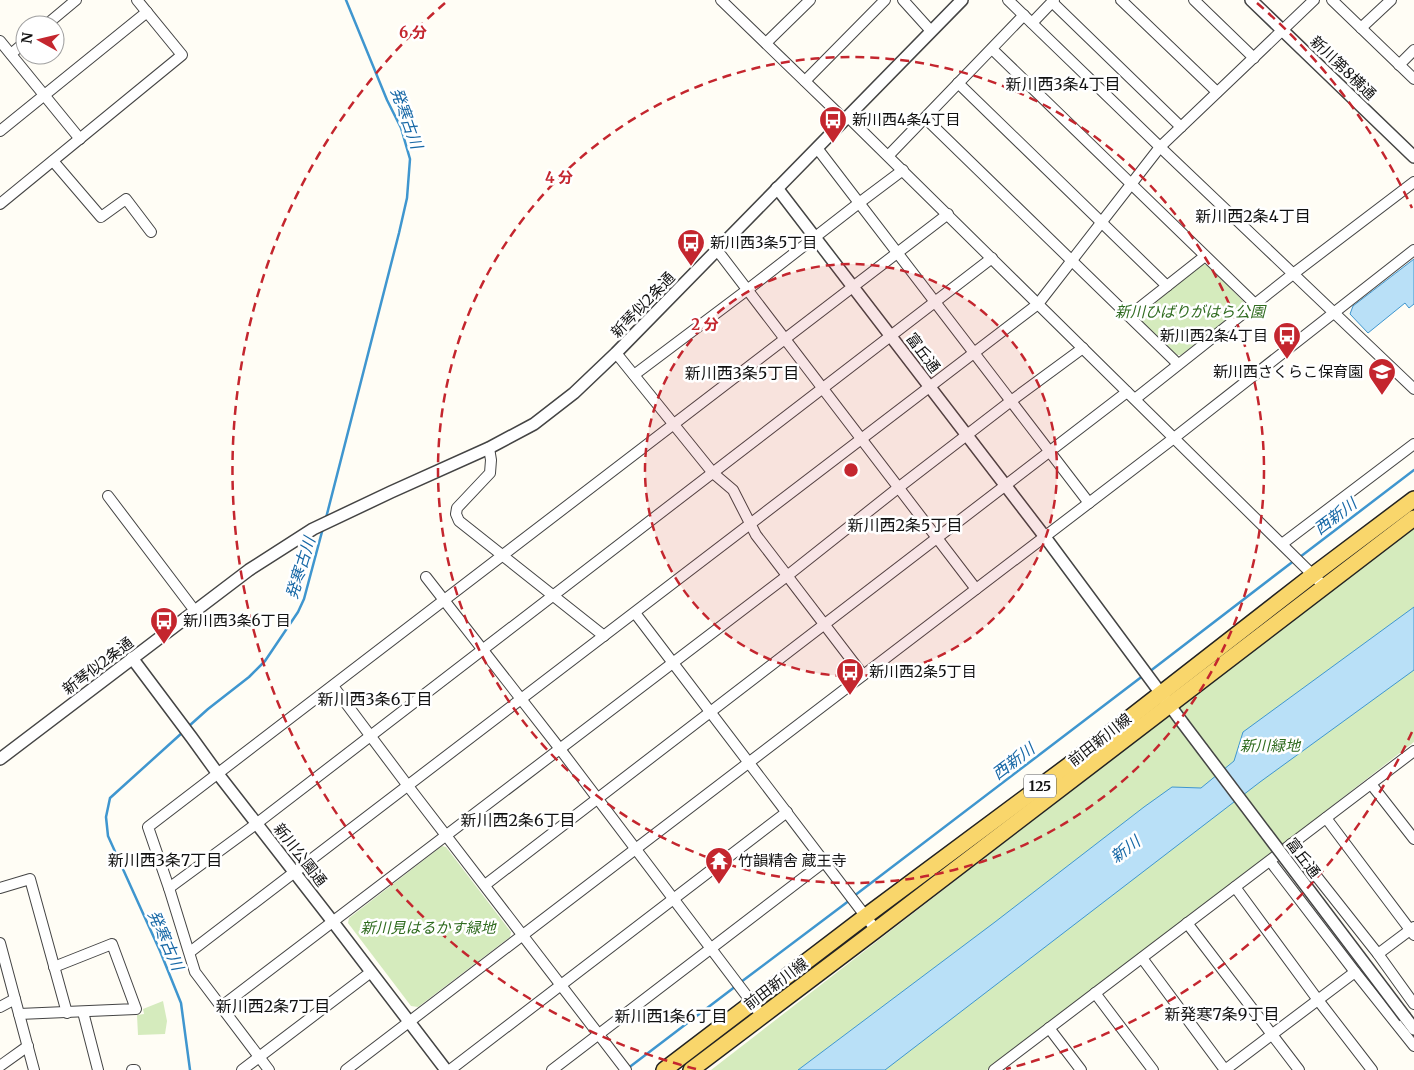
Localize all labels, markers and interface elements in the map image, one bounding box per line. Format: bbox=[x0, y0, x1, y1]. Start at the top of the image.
north arrow bbox=[15, 15, 65, 65]
text: 6 分 bbox=[399, 23, 427, 42]
text: N bbox=[17, 31, 37, 45]
street label: 新川第8横通 bbox=[1307, 32, 1380, 104]
district label: 新川西3条4丁目 bbox=[1005, 74, 1121, 94]
water label: 発寒古川 bbox=[387, 85, 428, 153]
bus stop icon: 新川西4条4丁目 bbox=[818, 105, 848, 144]
place label: 新川西4条4丁目 bbox=[852, 110, 960, 129]
text: 4 分 bbox=[545, 168, 573, 187]
district label: 新川西2条4丁目 bbox=[1195, 206, 1311, 226]
bus stop icon: 新川西3条5丁目 bbox=[676, 228, 706, 267]
place label: 新川西3条5丁目 bbox=[710, 233, 817, 252]
street label: 新琴似2条通 bbox=[607, 268, 679, 341]
park label: 新川ひばりがはら公園 bbox=[1115, 302, 1267, 321]
text: 2 分 bbox=[691, 315, 719, 334]
bus stop icon: 新川西2条4丁目 bbox=[1272, 321, 1302, 360]
place label: 新川西2条4丁目 bbox=[1160, 326, 1268, 345]
street label: 富丘通 bbox=[902, 329, 945, 376]
school or university icon: 新川西さくらこ保育園 bbox=[1367, 357, 1397, 396]
place label: 新川西さくらこ保育園 bbox=[1213, 362, 1363, 381]
district label: 新川西3条5丁目 bbox=[685, 363, 799, 383]
centre of rings bbox=[842, 461, 860, 479]
water label: 西新川 bbox=[1310, 492, 1362, 538]
district label: 新川西2条5丁目 bbox=[848, 515, 962, 535]
water label: 発寒古川 bbox=[281, 533, 320, 602]
bus stop icon: 新川西3条6丁目 bbox=[149, 606, 179, 645]
place label: 新川西3条6丁目 bbox=[183, 611, 291, 630]
street label: 新琴似2条通 bbox=[58, 633, 137, 698]
bus stop icon: 新川西2条5丁目 bbox=[835, 657, 865, 696]
place label: 新川西2条5丁目 bbox=[869, 662, 977, 681]
district label: 新川西3条6丁目 bbox=[318, 689, 432, 709]
street label: 前田新川線 bbox=[1064, 709, 1135, 770]
park label: 新川緑地 bbox=[1240, 736, 1302, 755]
water label: 西新川 bbox=[988, 737, 1040, 783]
road number: 125 bbox=[1024, 774, 1056, 798]
district label: 新川西2条6丁目 bbox=[460, 810, 576, 830]
street label: 新川公園通 bbox=[270, 819, 331, 890]
water label: 新川 bbox=[1106, 830, 1145, 867]
street label: 富丘通 bbox=[1282, 834, 1325, 881]
temple icon: 竹韻精舎 蔵王寺 bbox=[704, 846, 734, 885]
district label: 新川西3条7丁目 bbox=[108, 850, 222, 870]
place label: 竹韻精舎 蔵王寺 bbox=[738, 851, 847, 870]
water label: 発寒古川 bbox=[144, 907, 189, 975]
park label: 新川見はるかす緑地 bbox=[360, 918, 497, 937]
street label: 前田新川線 bbox=[740, 953, 811, 1014]
district label: 新川西2条7丁目 bbox=[216, 996, 330, 1016]
district label: 新発寒7条9丁目 bbox=[1165, 1004, 1279, 1024]
district label: 新川西1条6丁目 bbox=[615, 1006, 727, 1026]

